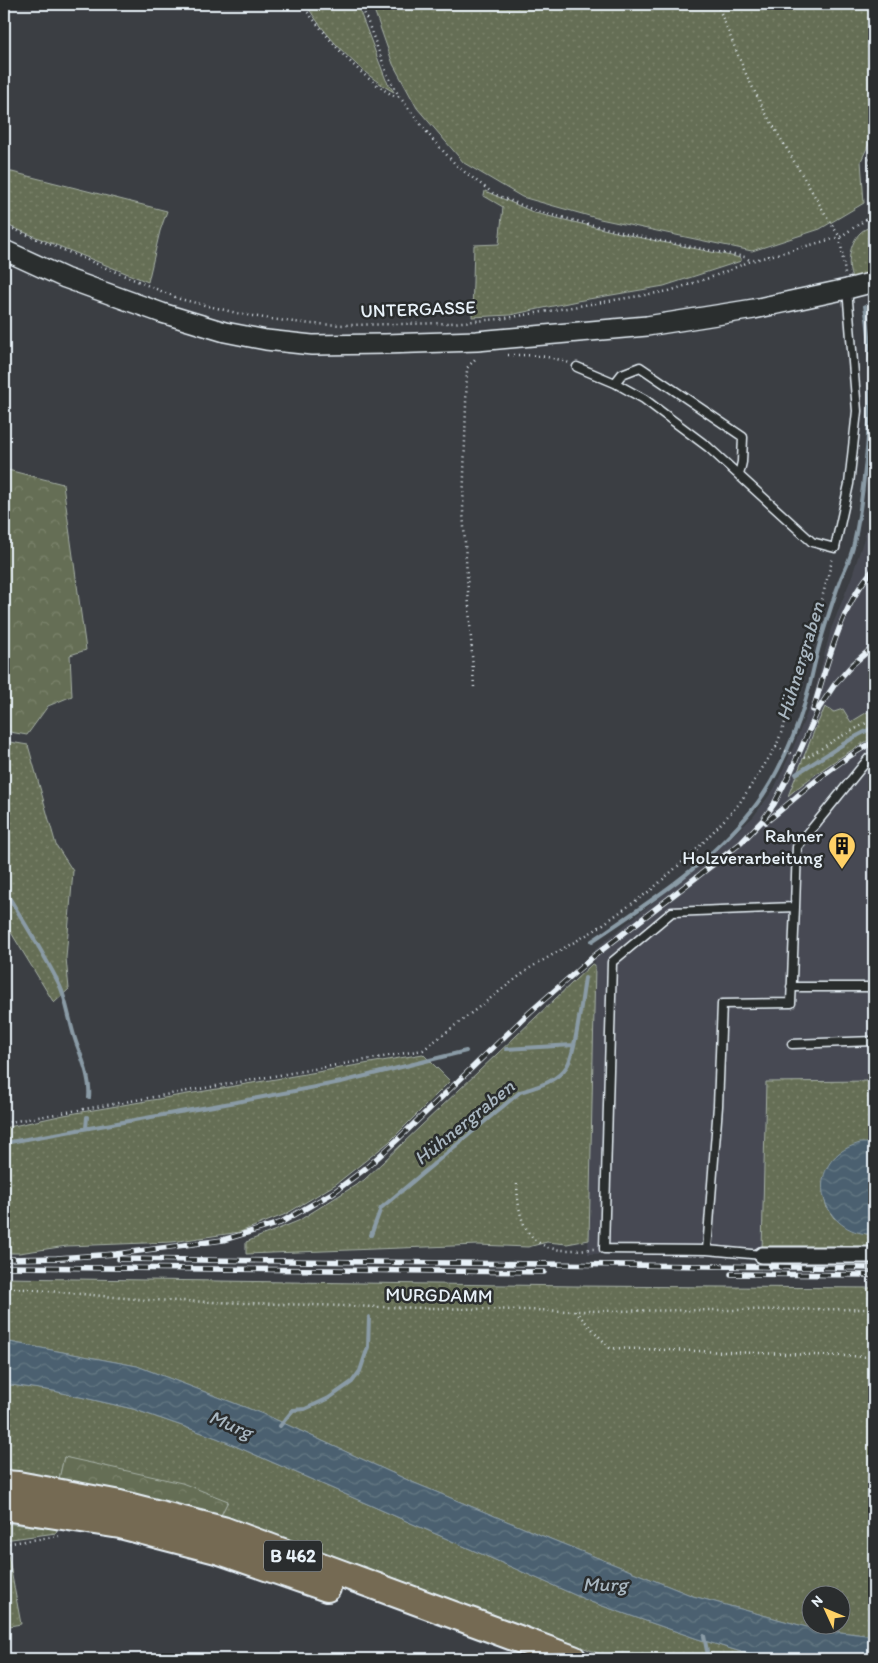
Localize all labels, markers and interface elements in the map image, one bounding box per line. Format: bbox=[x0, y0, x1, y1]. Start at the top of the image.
street label: UNTERGASSE bbox=[360, 295, 476, 323]
water label: Hühnergraben bbox=[771, 598, 830, 723]
place label: Rahner Holzverarbeitung bbox=[682, 824, 823, 869]
building icon: Rahner Holzverarbeitung bbox=[827, 831, 857, 870]
water label: Hühnergraben bbox=[409, 1074, 520, 1170]
street label: MURGDAMM bbox=[385, 1283, 493, 1307]
water label: Murg bbox=[206, 1404, 259, 1445]
road number: B 462 bbox=[264, 1540, 322, 1572]
water label: Murg bbox=[583, 1572, 630, 1596]
north arrow bbox=[800, 1586, 850, 1636]
text: N bbox=[808, 1592, 826, 1611]

